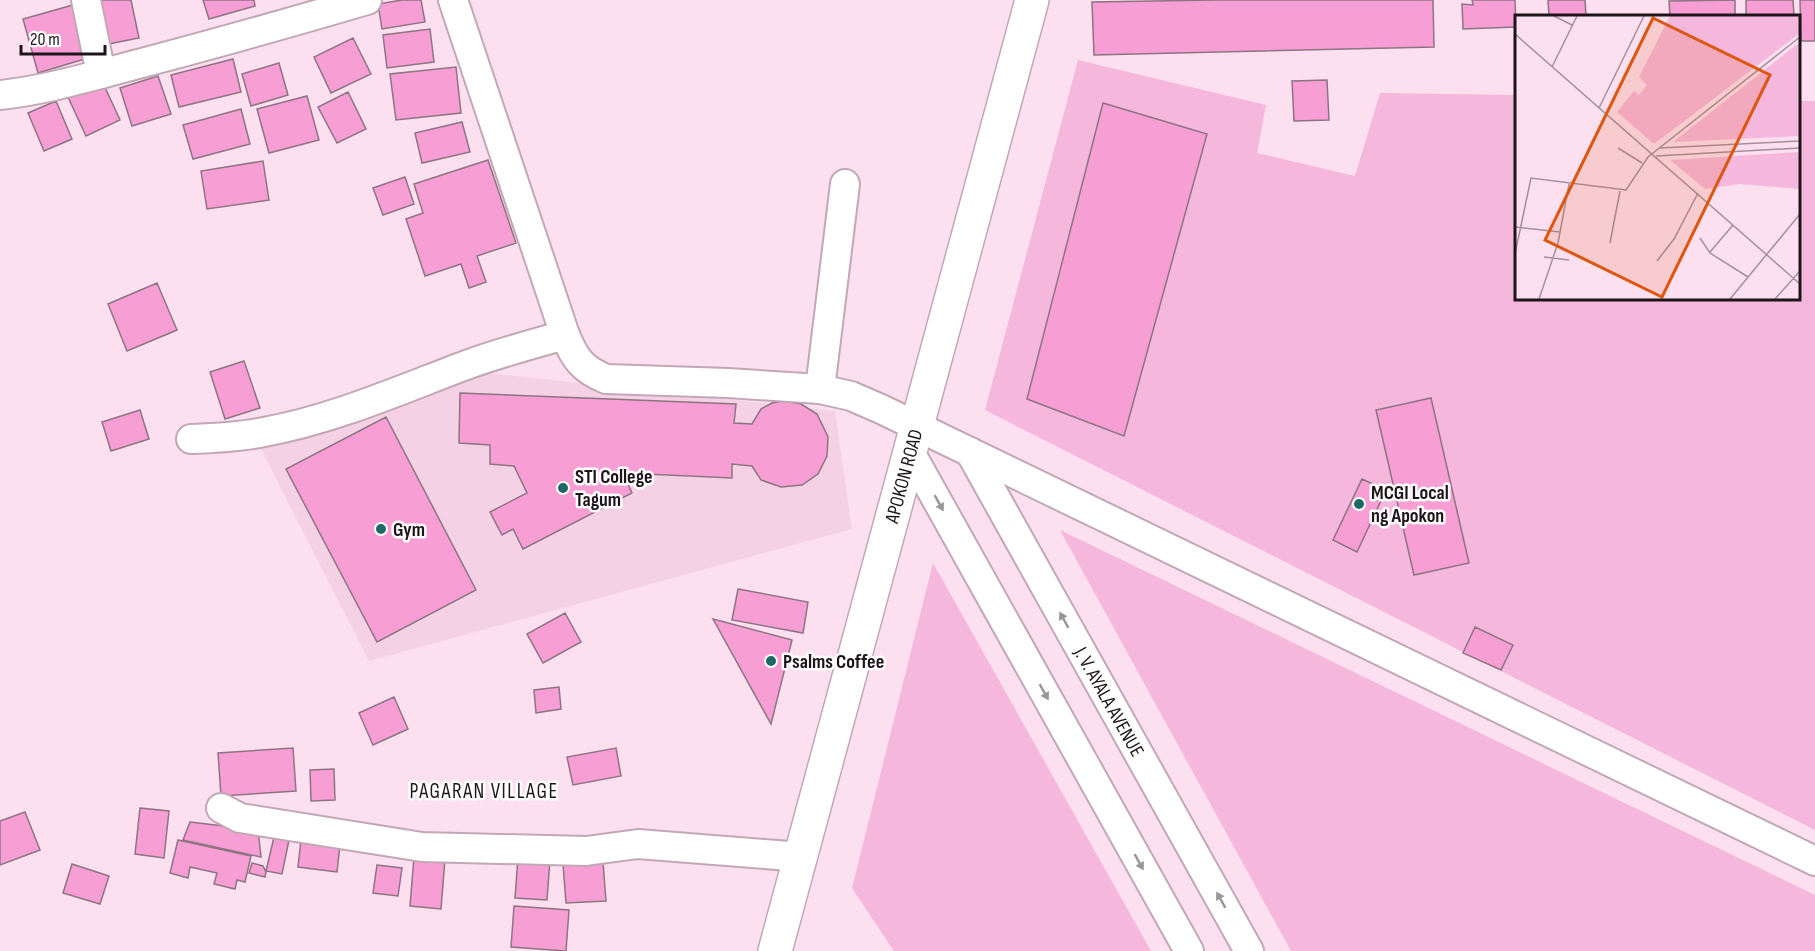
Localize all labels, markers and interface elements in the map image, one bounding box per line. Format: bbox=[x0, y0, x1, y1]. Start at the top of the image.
inset map bbox=[1515, 15, 1800, 300]
scale bar bbox=[21, 18, 105, 56]
text: 20 m bbox=[30, 29, 60, 50]
street label: APOKON ROAD bbox=[880, 427, 928, 527]
place label: STI College Tagum bbox=[575, 465, 652, 512]
marker: STI College Tagum bbox=[556, 481, 570, 495]
place label: MCGI Local ng Apokon bbox=[1371, 481, 1449, 528]
one-way arrow bbox=[934, 495, 944, 512]
marker: MCGI Local ng Apokon bbox=[1352, 497, 1366, 511]
place label: Gym bbox=[393, 518, 425, 542]
marker: Gym bbox=[374, 522, 388, 536]
one-way arrow bbox=[1059, 611, 1069, 628]
street label: J. V. AYALA AVENUE bbox=[1068, 642, 1149, 761]
place label: Psalms Coffee bbox=[783, 650, 884, 674]
marker: Psalms Coffee bbox=[764, 654, 778, 668]
one-way arrow bbox=[1039, 683, 1049, 700]
district label: PAGARAN VILLAGE bbox=[409, 779, 559, 804]
one-way arrow bbox=[1134, 854, 1144, 871]
one-way arrow bbox=[1215, 892, 1226, 908]

